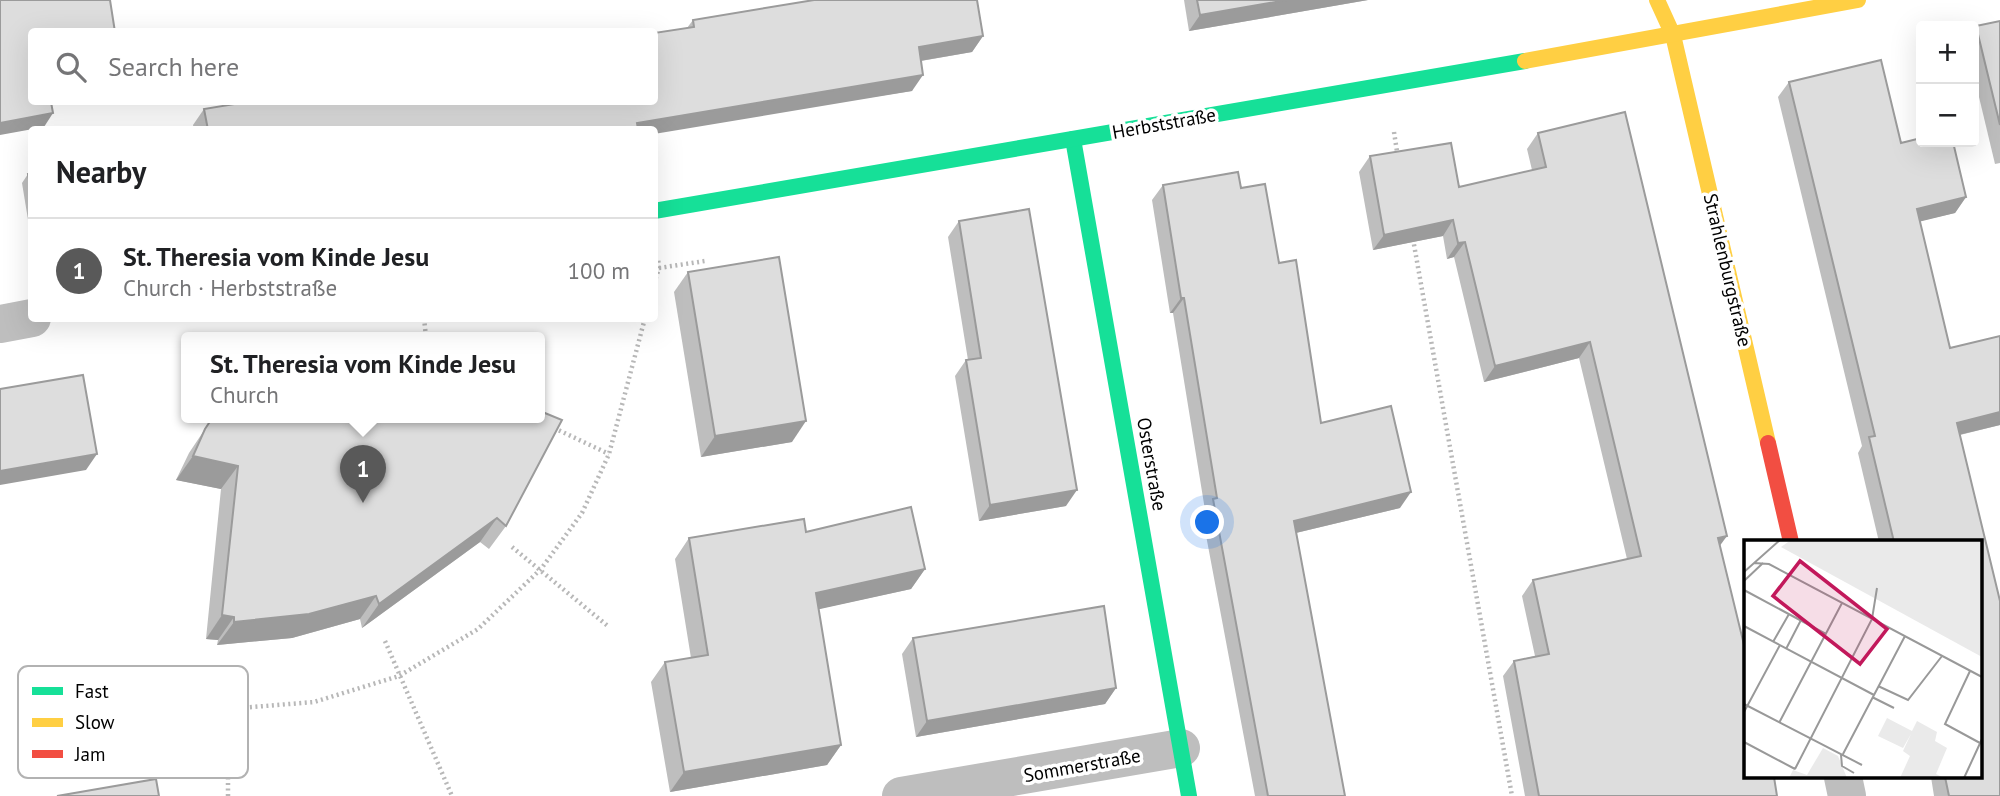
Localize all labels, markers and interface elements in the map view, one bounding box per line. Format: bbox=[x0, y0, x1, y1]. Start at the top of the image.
map controls bbox=[1916, 21, 1979, 147]
button: + bbox=[1916, 21, 1979, 84]
search box bbox=[28, 28, 658, 105]
icon: search bbox=[52, 48, 90, 86]
text: Search here bbox=[108, 50, 239, 83]
button: − bbox=[1916, 84, 1979, 147]
street label: Herbststraße bbox=[1110, 102, 1218, 144]
text: Nearby bbox=[56, 152, 146, 191]
street label: Strahlenburgstraße bbox=[1699, 191, 1757, 349]
text: St. Theresia vom Kinde Jesu bbox=[123, 240, 429, 273]
text: 1 bbox=[72, 256, 86, 285]
text: 100 m bbox=[568, 256, 630, 285]
text: Church · Herbststraße bbox=[123, 273, 337, 302]
popup bbox=[181, 332, 545, 423]
text: St. Theresia vom Kinde Jesu bbox=[210, 347, 516, 380]
text: Church bbox=[210, 380, 279, 409]
street label: Osterstraße bbox=[1132, 415, 1172, 513]
pin: 1 bbox=[340, 445, 386, 503]
your location bbox=[1190, 505, 1224, 539]
inset map bbox=[1744, 540, 1982, 778]
legend bbox=[18, 666, 248, 778]
text: Fast bbox=[75, 679, 109, 703]
text: Slow bbox=[75, 710, 115, 734]
text: Jam bbox=[74, 742, 105, 766]
street label: Sommerstraße bbox=[1022, 743, 1142, 787]

